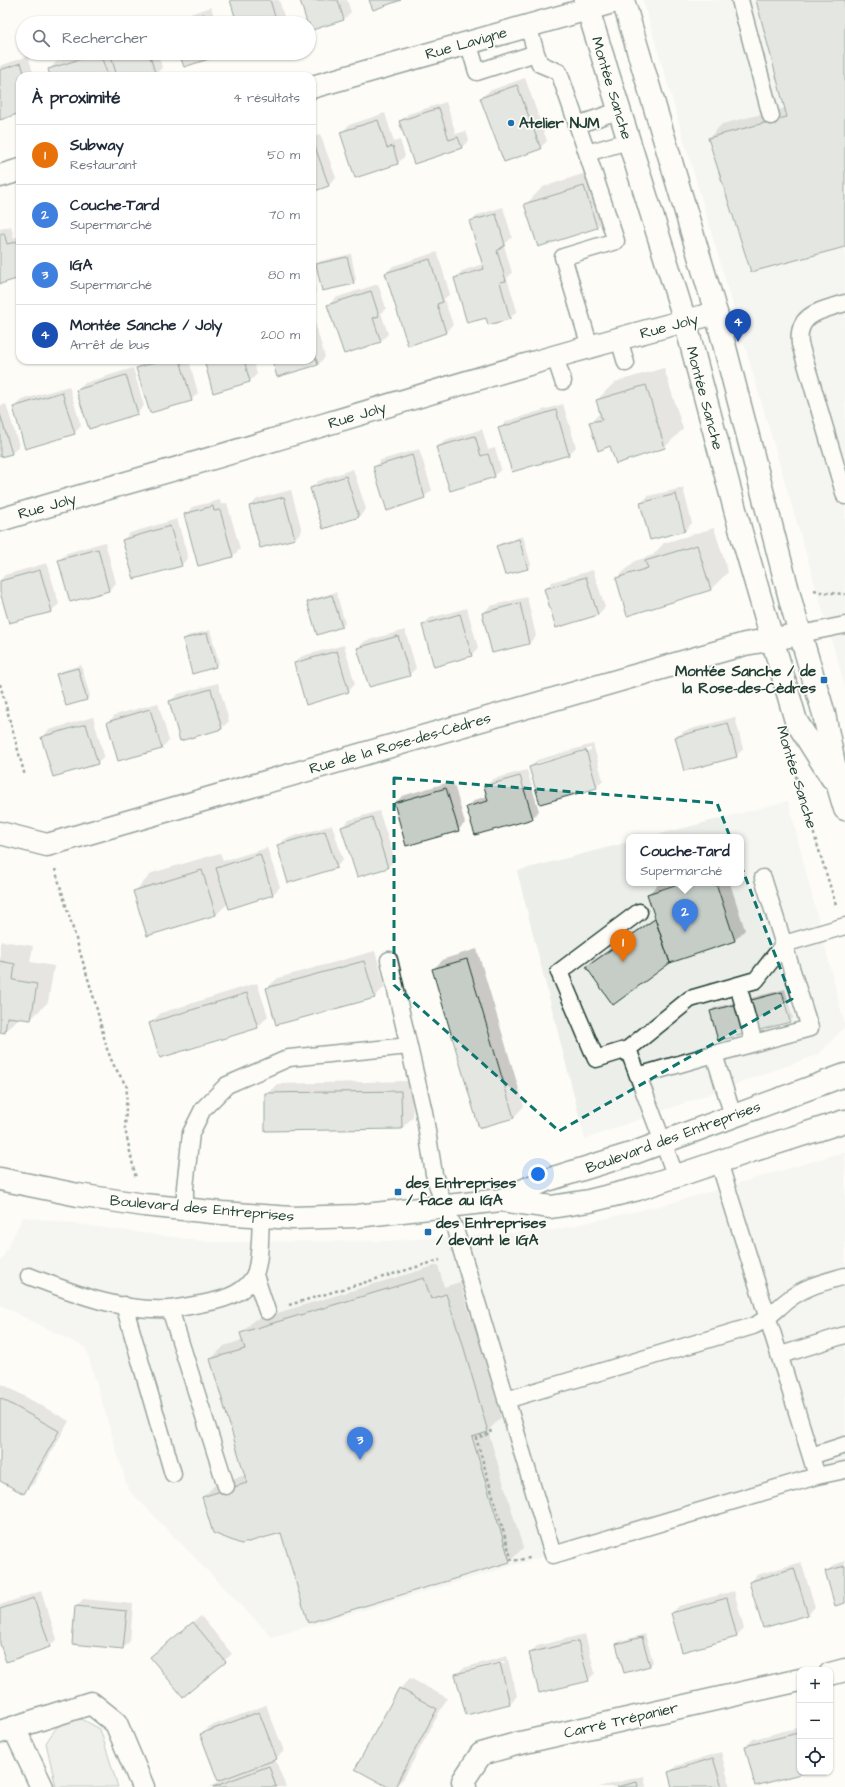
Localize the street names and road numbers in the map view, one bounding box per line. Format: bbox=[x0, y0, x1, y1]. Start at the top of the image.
street label: Rue Lavigne bbox=[423, 22, 510, 66]
street label: Montée Sanche bbox=[586, 34, 637, 142]
street label: Rue Joly bbox=[638, 309, 701, 345]
street label: Montée Sanche bbox=[681, 344, 728, 452]
street label: Rue Joly bbox=[326, 397, 389, 435]
street label: Rue Joly bbox=[16, 488, 79, 526]
street label: Rue de la Rose-des-Cèdres bbox=[307, 707, 494, 779]
street label: Montée Sanche bbox=[771, 723, 822, 831]
street label: Boulevard des Entreprises bbox=[583, 1096, 764, 1179]
street label: Boulevard des Entreprises bbox=[109, 1190, 295, 1227]
street label: Carré Trépanier bbox=[562, 1697, 680, 1744]

